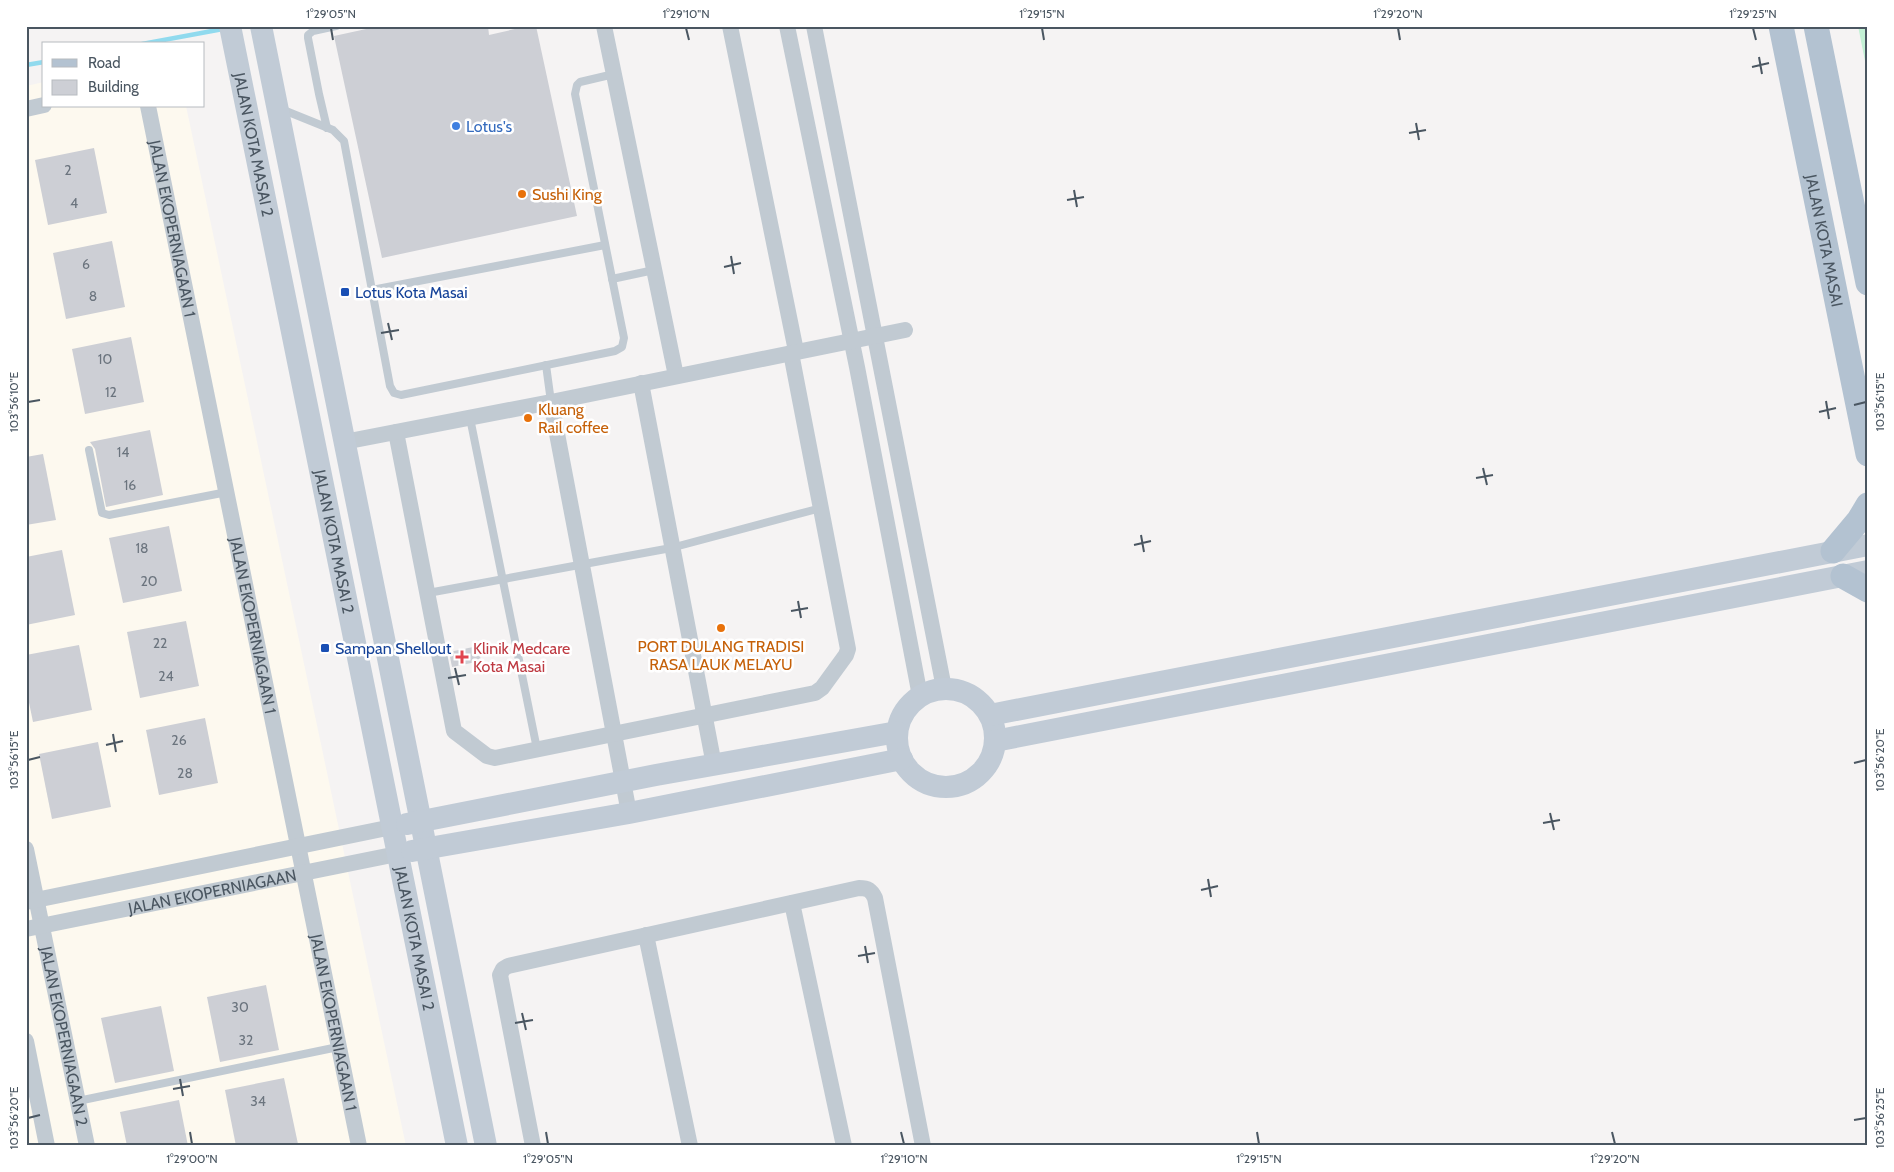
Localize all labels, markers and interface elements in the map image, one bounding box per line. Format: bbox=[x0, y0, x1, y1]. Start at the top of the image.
text: 1°29'05"N bbox=[306, 6, 356, 21]
text: 1°29'10"N bbox=[662, 6, 710, 21]
text: 1°29'15"N bbox=[1019, 6, 1065, 21]
text: 1°29'20"N bbox=[1373, 6, 1423, 21]
text: 1°29'25"N bbox=[1729, 6, 1777, 21]
legend bbox=[42, 42, 205, 108]
text: Road bbox=[88, 54, 121, 72]
street label: JALAN KOTA MASAI 2 bbox=[230, 70, 278, 218]
text: Building bbox=[88, 78, 139, 96]
place label: Lotus's bbox=[466, 117, 513, 136]
marker: Lotus's bbox=[450, 120, 462, 132]
street label: JALAN EKOPERNIAGAAN 1 bbox=[145, 138, 200, 319]
house number: 2 bbox=[64, 161, 72, 179]
street label: JALAN KOTA MASAI bbox=[1802, 172, 1847, 308]
place label: Sushi King bbox=[532, 185, 603, 204]
marker: Sushi King bbox=[516, 188, 528, 200]
house number: 4 bbox=[70, 194, 78, 212]
house number: 6 bbox=[82, 255, 90, 273]
place label: Lotus Kota Masai bbox=[355, 283, 468, 302]
marker: Lotus Kota Masai bbox=[339, 286, 351, 298]
house number: 8 bbox=[89, 287, 97, 305]
house number: 10 bbox=[98, 350, 112, 368]
text: 103°56'10"E bbox=[6, 371, 21, 432]
text: 103°56'15"E bbox=[1872, 372, 1887, 431]
house number: 12 bbox=[105, 383, 117, 401]
place label: Kluang Rail coffee bbox=[538, 400, 609, 437]
marker: Kluang Rail coffee bbox=[522, 412, 534, 424]
house number: 14 bbox=[117, 443, 129, 461]
street label: JALAN KOTA MASAI 2 bbox=[310, 467, 358, 615]
house number: 16 bbox=[124, 476, 136, 494]
street label: JALAN EKOPERNIAGAAN 1 bbox=[226, 534, 281, 715]
house number: 18 bbox=[135, 539, 149, 557]
house number: 20 bbox=[140, 572, 158, 590]
marker: PORT DULANG TRADISI RASA LAUK MELAYU bbox=[715, 622, 727, 634]
house number: 22 bbox=[153, 634, 167, 652]
place label: PORT DULANG TRADISI RASA LAUK MELAYU bbox=[638, 637, 804, 674]
place label: Sampan Shellout bbox=[335, 639, 452, 658]
place label: Klinik Medcare Kota Masai bbox=[473, 639, 570, 676]
marker: Sampan Shellout bbox=[319, 642, 331, 654]
marker: Klinik Medcare Kota Masai bbox=[455, 650, 469, 664]
house number: 24 bbox=[158, 667, 174, 685]
text: 103°56'20"E bbox=[1872, 728, 1887, 791]
text: 103°56'15"E bbox=[6, 730, 21, 789]
house number: 26 bbox=[171, 731, 187, 749]
house number: 28 bbox=[177, 764, 193, 782]
street label: JALAN KOTA MASAI 2 bbox=[391, 864, 439, 1012]
street label: JALAN EKOPERNIAGAAN bbox=[126, 865, 298, 918]
street label: JALAN EKOPERNIAGAAN 1 bbox=[307, 931, 361, 1112]
street label: JALAN EKOPERNIAGAAN 2 bbox=[37, 944, 92, 1128]
house number: 30 bbox=[231, 998, 249, 1016]
house number: 32 bbox=[239, 1031, 253, 1049]
text: 103°56'20"E bbox=[6, 1086, 21, 1149]
text: 103°56'25"E bbox=[1872, 1087, 1887, 1148]
house number: 34 bbox=[250, 1092, 266, 1110]
text: 1°29'00"N bbox=[166, 1151, 218, 1166]
text: 1°29'05"N bbox=[523, 1151, 573, 1166]
text: 1°29'10"N bbox=[880, 1151, 928, 1166]
text: 1°29'15"N bbox=[1236, 1151, 1282, 1166]
text: 1°29'20"N bbox=[1590, 1151, 1640, 1166]

